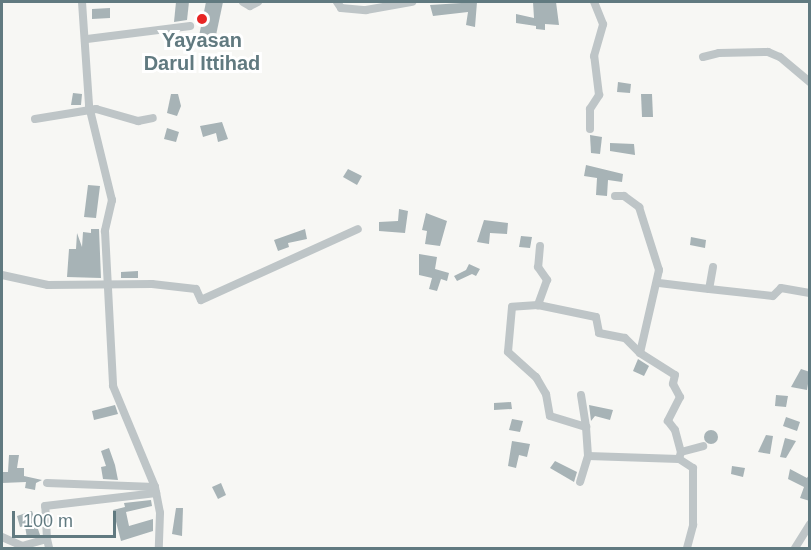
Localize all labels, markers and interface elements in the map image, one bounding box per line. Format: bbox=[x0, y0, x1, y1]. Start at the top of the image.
marker: Yayasan Darul Ittihad bbox=[195, 12, 209, 26]
place label: Yayasan Darul Ittihad bbox=[144, 28, 260, 75]
scale bar bbox=[15, 499, 118, 537]
text: 100 m bbox=[23, 511, 73, 531]

